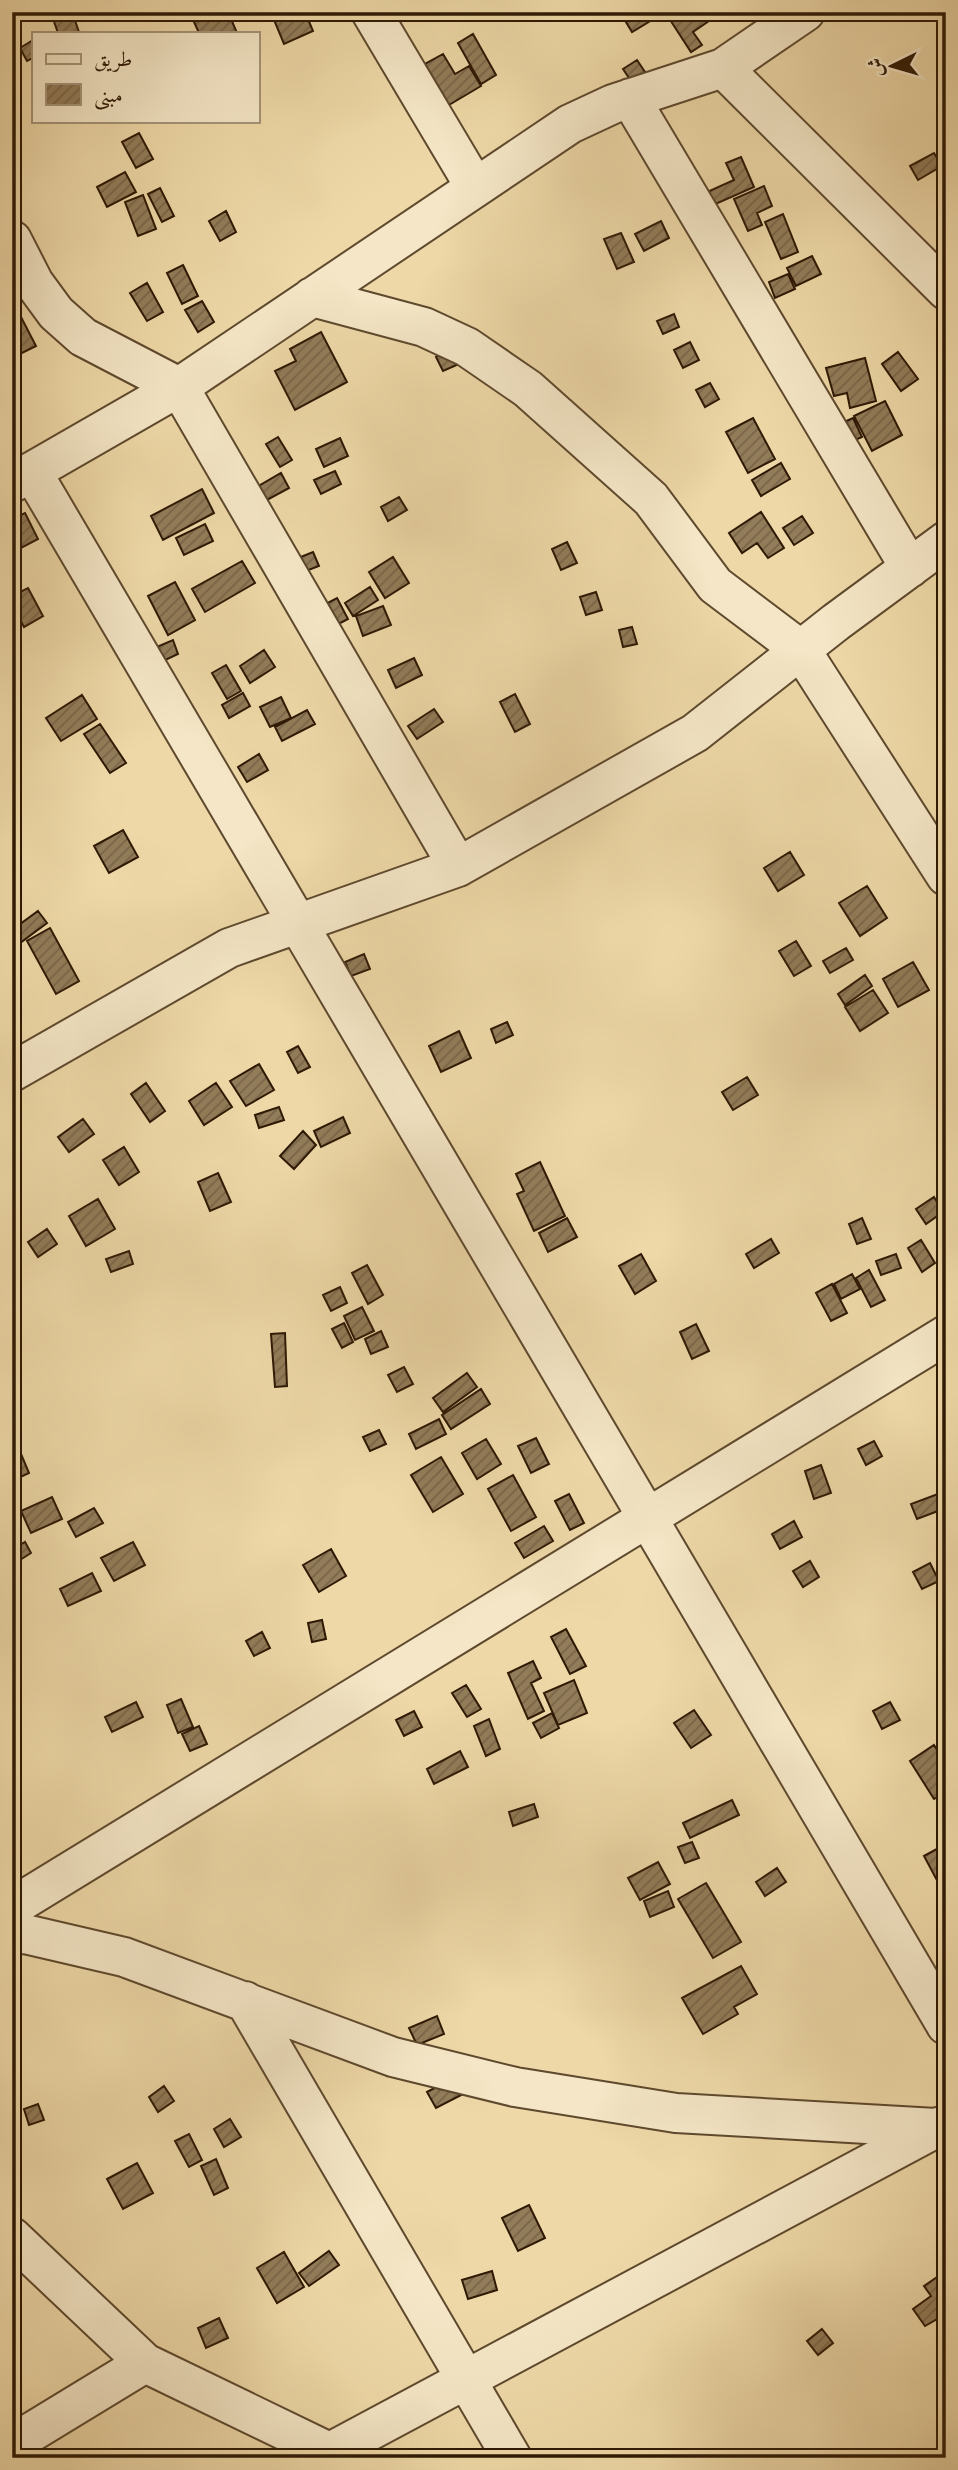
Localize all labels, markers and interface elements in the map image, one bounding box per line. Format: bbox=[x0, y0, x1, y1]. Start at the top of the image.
legend bbox=[32, 32, 259, 122]
north arrow bbox=[856, 32, 926, 102]
text: طريق bbox=[94, 45, 132, 74]
text: ش bbox=[862, 57, 890, 78]
text: مبنى bbox=[94, 81, 123, 110]

